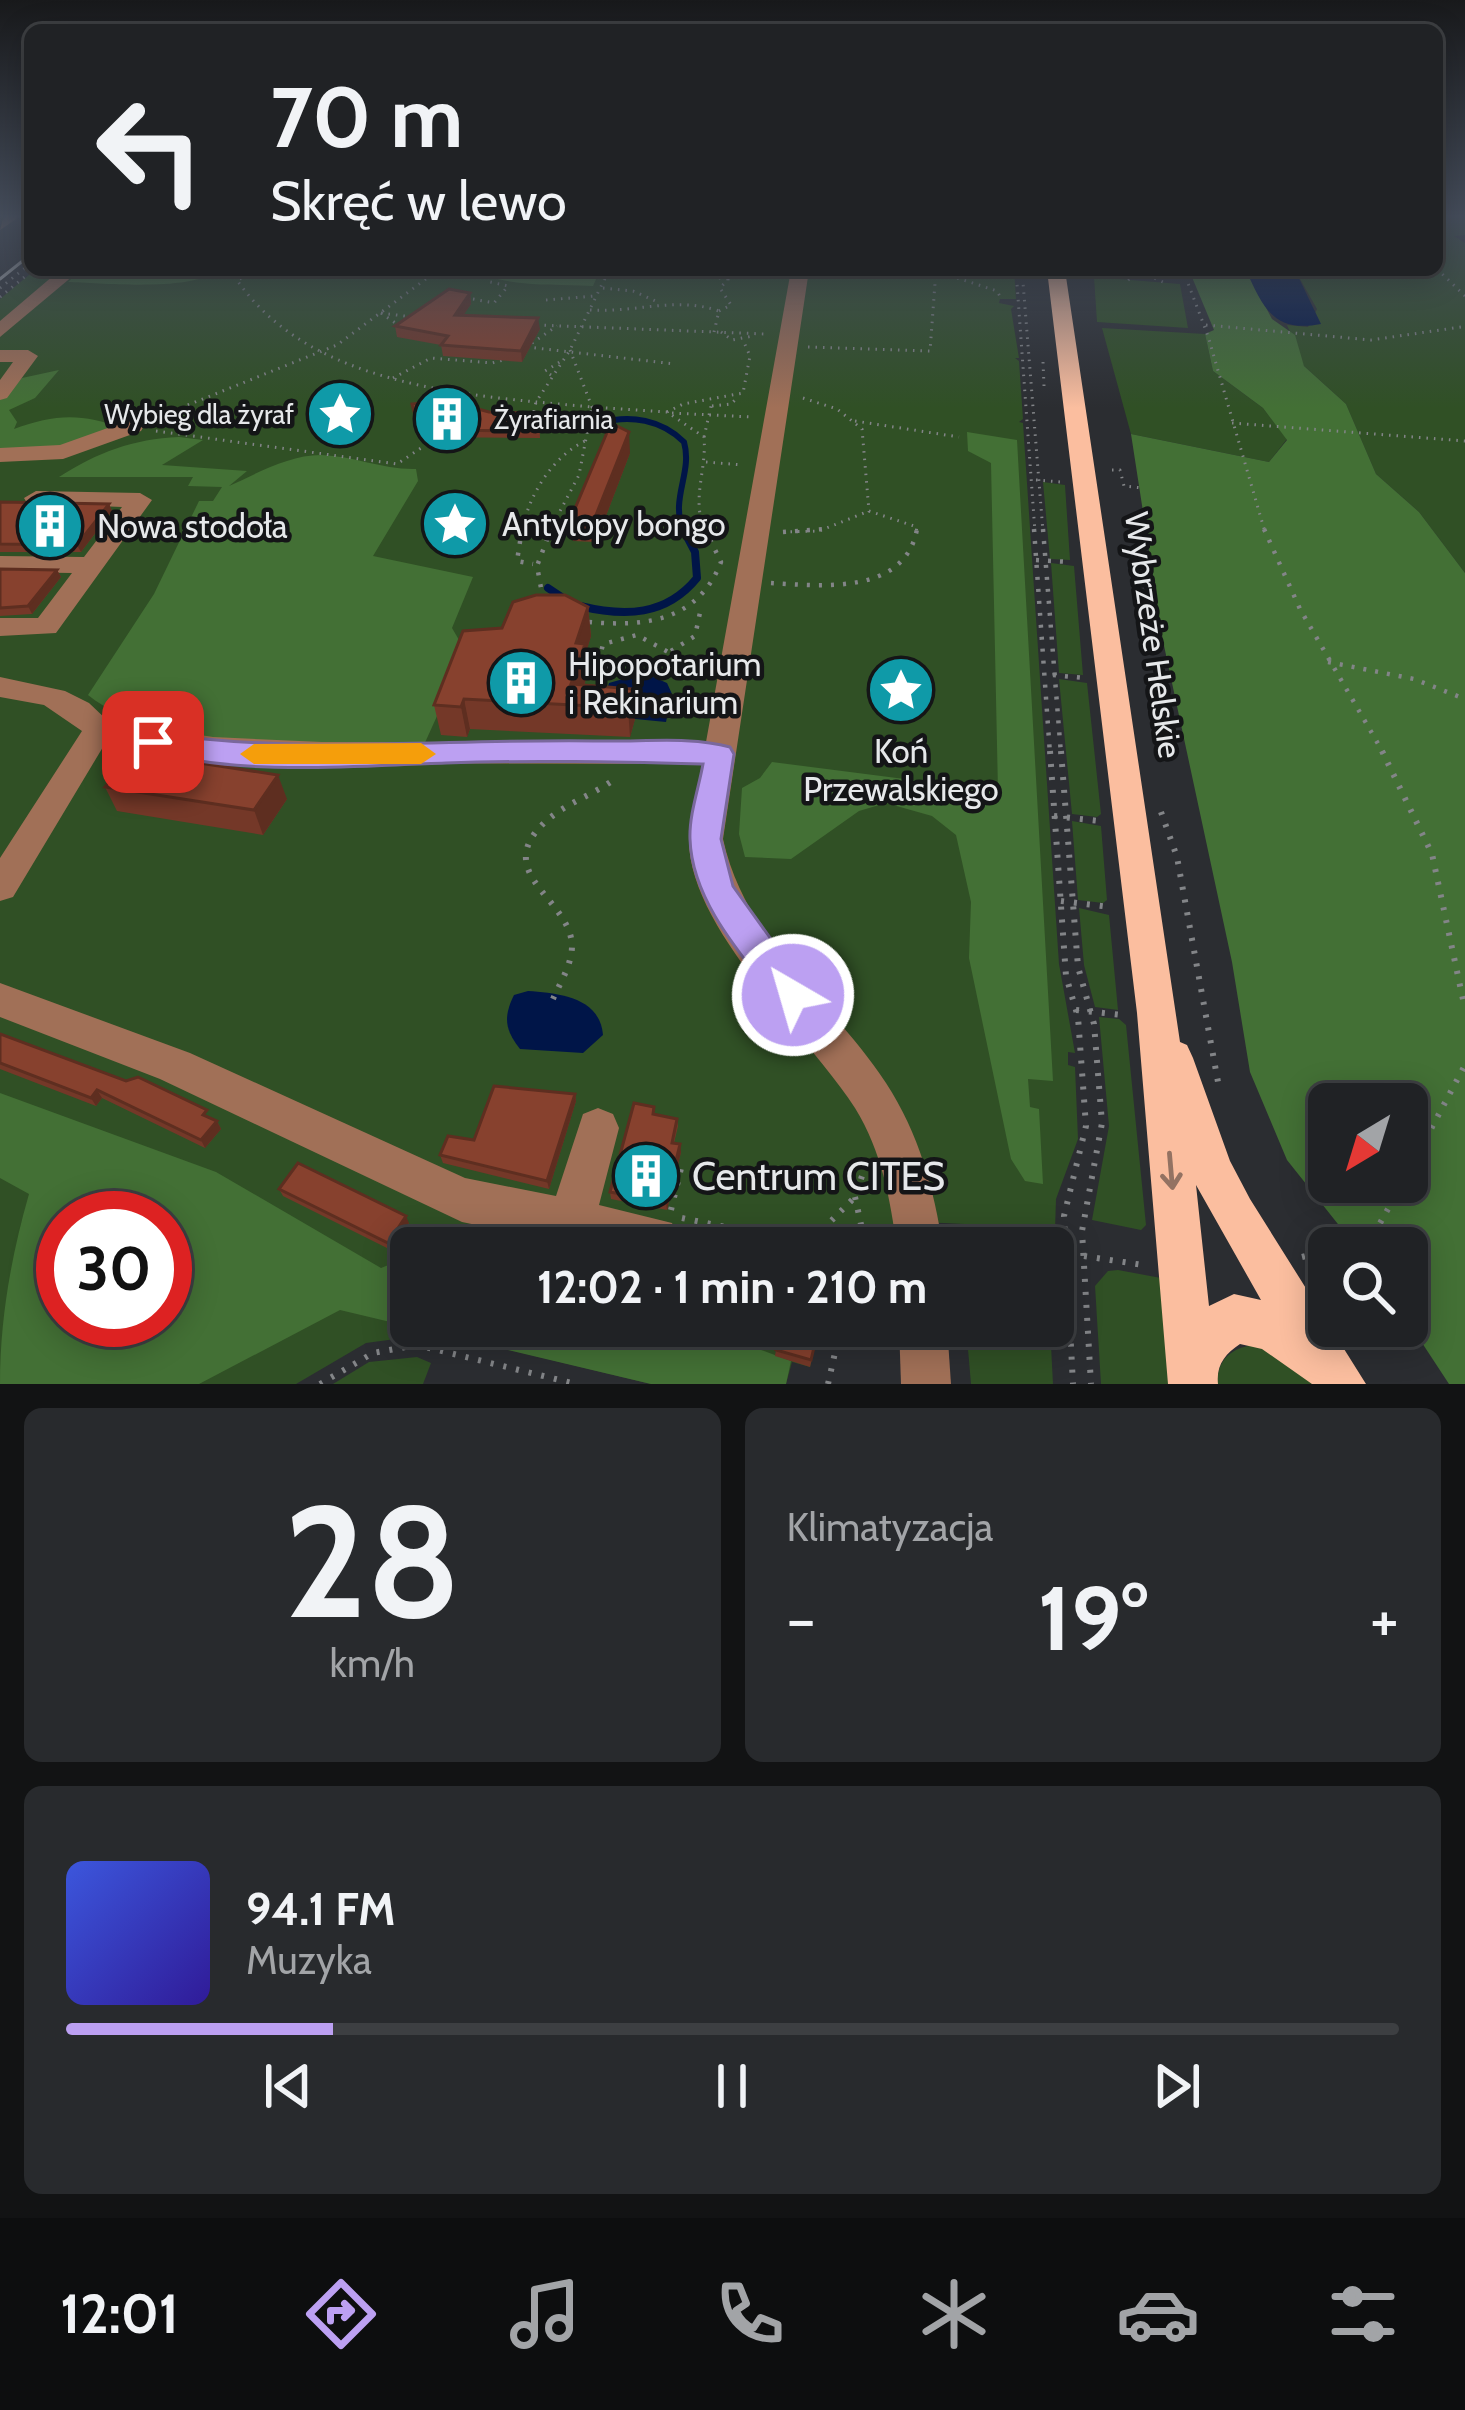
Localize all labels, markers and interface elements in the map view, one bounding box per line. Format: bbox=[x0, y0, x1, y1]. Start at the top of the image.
text: 70 m bbox=[270, 66, 463, 168]
icon: left bbox=[72, 72, 228, 228]
text: Skręć w lewo bbox=[270, 168, 567, 234]
place icon: Wybieg dla żyraf bbox=[305, 379, 375, 449]
building icon: Żyrafiarnia bbox=[412, 384, 482, 454]
place label: Wybieg dla żyraf bbox=[104, 398, 294, 431]
place label: Żyrafiarnia bbox=[494, 403, 614, 436]
place icon: Antylopy bongo bbox=[420, 489, 490, 559]
building icon: Nowa stodoła bbox=[15, 491, 85, 561]
place label: Antylopy bongo bbox=[502, 504, 726, 544]
place label: Nowa stodoła bbox=[97, 506, 288, 546]
street label: Wybrzeże Helskie bbox=[1117, 509, 1191, 761]
place label: Hipopotarium i Rekinarium bbox=[568, 644, 761, 722]
building icon: Hipopotarium i Rekinarium bbox=[486, 648, 556, 718]
place icon: Koń Przewalskiego bbox=[866, 655, 936, 725]
pin bbox=[102, 691, 204, 793]
icon: arrive bbox=[120, 709, 186, 775]
place label: Koń Przewalskiego bbox=[803, 731, 999, 809]
position arrow bbox=[730, 932, 856, 1058]
north arrow bbox=[1308, 1083, 1428, 1203]
map controls bbox=[1308, 1083, 1428, 1347]
building icon: Centrum CITES bbox=[611, 1141, 681, 1211]
one-way arrow bbox=[1160, 1151, 1183, 1190]
place label: Centrum CITES bbox=[692, 1152, 945, 1200]
speed limit sign: 30 bbox=[36, 1191, 192, 1347]
button: search bbox=[1308, 1227, 1428, 1347]
text: 12:02 · 1 min · 210 m bbox=[537, 1260, 927, 1314]
text: 28 bbox=[284, 1466, 461, 1656]
text: Klimatyzacja bbox=[787, 1503, 993, 1551]
text: 19° bbox=[1038, 1563, 1148, 1673]
text: − bbox=[787, 1578, 816, 1659]
text: + bbox=[1370, 1578, 1399, 1659]
text: km/h bbox=[330, 1639, 415, 1687]
text: 94.1 FM bbox=[246, 1882, 396, 1936]
text: Muzyka bbox=[246, 1936, 372, 1984]
icon: previous bbox=[255, 2053, 321, 2119]
icon: pause bbox=[699, 2053, 765, 2119]
icon: next bbox=[1144, 2053, 1210, 2119]
icon: directions bbox=[299, 2272, 383, 2356]
icon: music bbox=[503, 2272, 587, 2356]
icon: phone bbox=[708, 2272, 792, 2356]
icon: climate bbox=[912, 2272, 996, 2356]
icon: car bbox=[1116, 2272, 1200, 2356]
icon: filters bbox=[1321, 2272, 1405, 2356]
text: 12:01 bbox=[60, 2281, 179, 2347]

